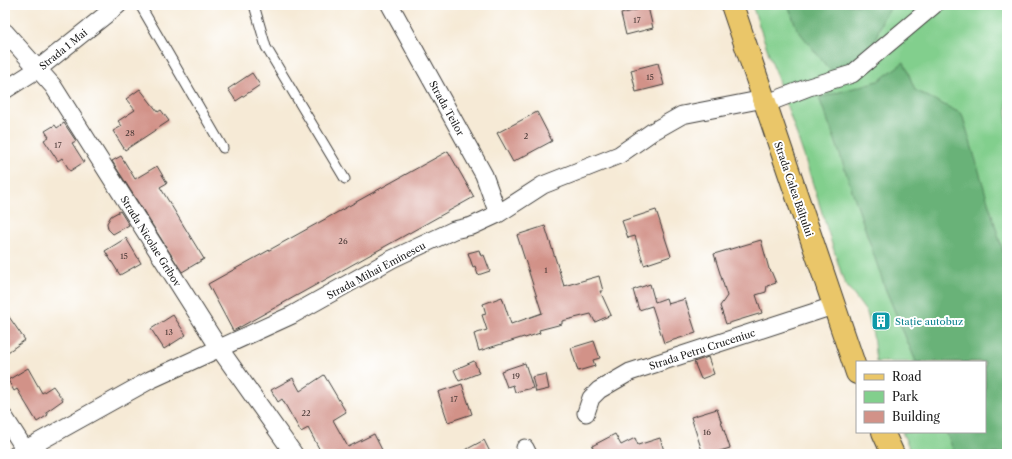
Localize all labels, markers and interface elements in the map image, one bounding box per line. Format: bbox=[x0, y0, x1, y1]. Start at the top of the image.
house number: 17 bbox=[633, 15, 641, 25]
street label: Strada 1 Mai bbox=[37, 26, 90, 73]
house number: 15 bbox=[646, 72, 654, 82]
street label: Strada Teilor bbox=[426, 78, 467, 139]
house number: 28 bbox=[125, 128, 135, 138]
house number: 2 bbox=[524, 131, 529, 141]
house number: 17 bbox=[54, 140, 62, 150]
street label: Strada Calea Bălțului bbox=[771, 140, 816, 238]
street label: Strada Nicolae Gribov bbox=[117, 193, 184, 290]
house number: 26 bbox=[338, 236, 348, 246]
street label: Strada Mihai Eminescu bbox=[325, 239, 428, 302]
house number: 15 bbox=[120, 251, 128, 261]
house number: 1 bbox=[544, 265, 548, 275]
building icon: Stație autobuz bbox=[870, 310, 892, 332]
place label: Stație autobuz bbox=[895, 315, 963, 328]
street label: Strada Petru Cruceniuc bbox=[647, 326, 757, 373]
house number: 13 bbox=[165, 327, 173, 337]
legend bbox=[856, 361, 986, 433]
text: Road bbox=[892, 369, 922, 384]
house number: 19 bbox=[512, 371, 520, 381]
text: Park bbox=[892, 389, 919, 404]
house number: 17 bbox=[450, 394, 458, 404]
house number: 22 bbox=[301, 408, 311, 418]
text: Building bbox=[892, 409, 940, 424]
house number: 16 bbox=[703, 427, 711, 437]

